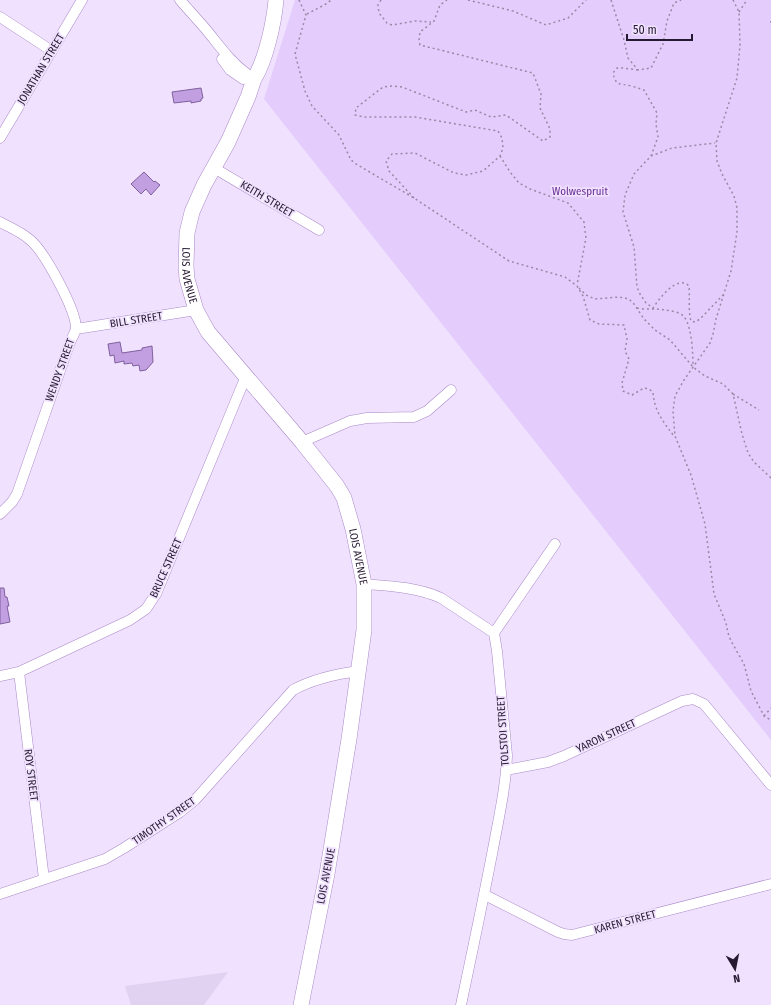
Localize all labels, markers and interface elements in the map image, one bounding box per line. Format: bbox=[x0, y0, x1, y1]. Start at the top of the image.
scale bar bbox=[627, 16, 692, 42]
text: 50 m bbox=[633, 23, 657, 37]
street label: JONATHAN STREET bbox=[15, 30, 68, 107]
street label: KEITH STREET bbox=[238, 178, 297, 220]
park label: Wolwespruit bbox=[552, 185, 608, 198]
street label: LOIS AVENUE bbox=[179, 247, 200, 305]
street label: BILL STREET bbox=[109, 309, 164, 331]
street label: WENDY STREET bbox=[43, 336, 78, 403]
street label: LOIS AVENUE bbox=[347, 527, 370, 586]
street label: BRUCE STREET bbox=[147, 536, 185, 600]
street label: TOLSTOI STREET bbox=[494, 695, 512, 767]
street label: YARON STREET bbox=[574, 716, 639, 756]
street label: ROY STREET bbox=[21, 748, 41, 803]
street label: TIMOTHY STREET bbox=[130, 794, 199, 847]
street label: LOIS AVENUE bbox=[314, 847, 338, 905]
street label: KAREN STREET bbox=[593, 907, 658, 937]
north arrow bbox=[715, 949, 755, 989]
text: N bbox=[732, 971, 741, 985]

